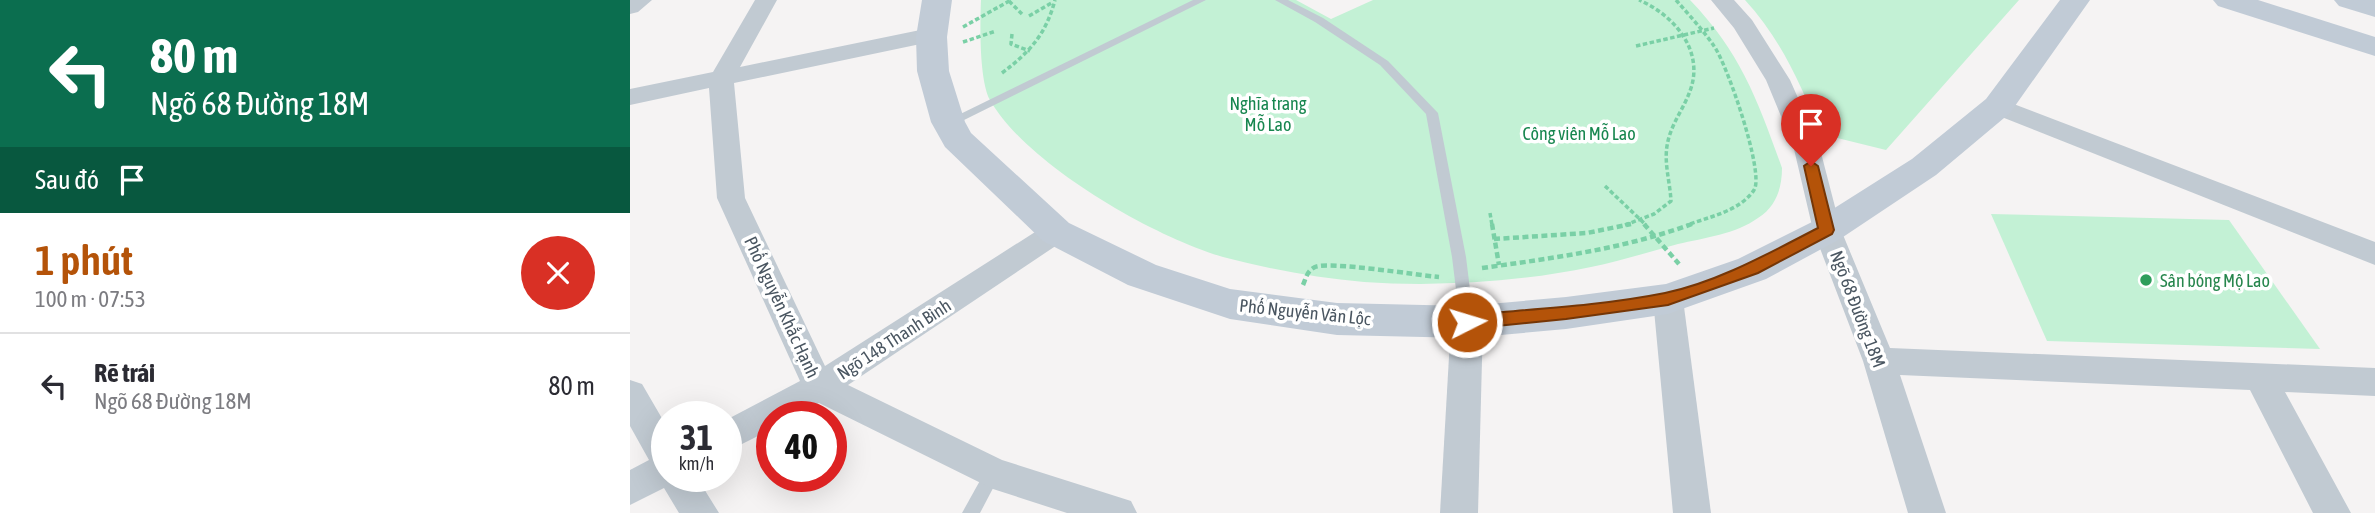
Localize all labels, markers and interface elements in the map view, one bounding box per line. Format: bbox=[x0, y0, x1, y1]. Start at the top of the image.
text: 80 m bbox=[150, 27, 238, 83]
icon: left bbox=[35, 28, 126, 119]
text: Ngõ 68 Đường 18M bbox=[150, 85, 370, 122]
park label: Nghĩa trang Mỗ Lao bbox=[1229, 93, 1307, 135]
pin bbox=[1781, 94, 1841, 166]
icon: arrive bbox=[1792, 105, 1830, 143]
park label: Công viên Mỗ Lao bbox=[1522, 123, 1636, 144]
icon: arrive bbox=[113, 161, 151, 199]
text: Sau đó bbox=[35, 165, 99, 195]
street label: Phố Nguyễn Khắc Hạnh bbox=[740, 233, 825, 381]
text: 1 phút bbox=[35, 236, 133, 284]
button: close bbox=[521, 236, 595, 310]
street label: Ngõ 68 Đường 18M bbox=[1826, 248, 1890, 370]
place label: Sân bóng Mộ Lao bbox=[2160, 270, 2270, 291]
marker: Sân bóng Mộ Lao bbox=[2138, 272, 2154, 288]
position arrow bbox=[1430, 285, 1504, 359]
text: 100 m · 07:53 bbox=[35, 286, 146, 312]
street label: Ngõ 148 Thanh Bình bbox=[833, 294, 955, 384]
street label: Phố Nguyễn Văn Lộc bbox=[1238, 294, 1372, 329]
text: Rẽ trái bbox=[94, 358, 155, 388]
icon: left bbox=[35, 367, 73, 405]
text: 80 m bbox=[548, 371, 595, 401]
text: Ngõ 68 Đường 18M bbox=[94, 388, 252, 414]
speed limit sign: 40 bbox=[756, 401, 847, 492]
text: 31 bbox=[680, 417, 713, 457]
text: km/h bbox=[679, 453, 714, 474]

